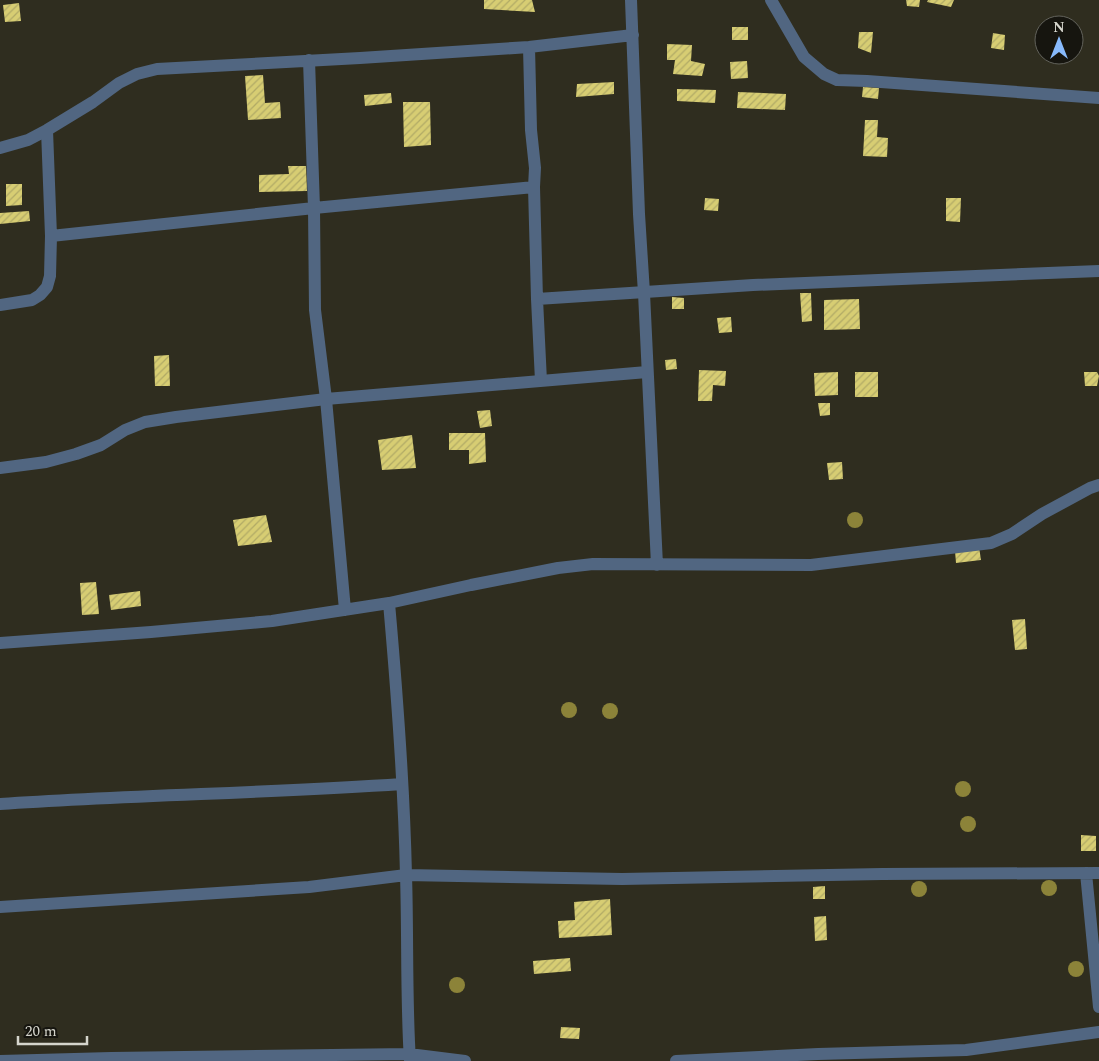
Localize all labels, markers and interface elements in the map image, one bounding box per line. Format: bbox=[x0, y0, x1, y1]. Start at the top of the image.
north arrow bbox=[1034, 15, 1084, 65]
text: N bbox=[1053, 17, 1065, 38]
scale bar bbox=[18, 1014, 86, 1046]
text: 20 m bbox=[25, 1020, 57, 1043]

